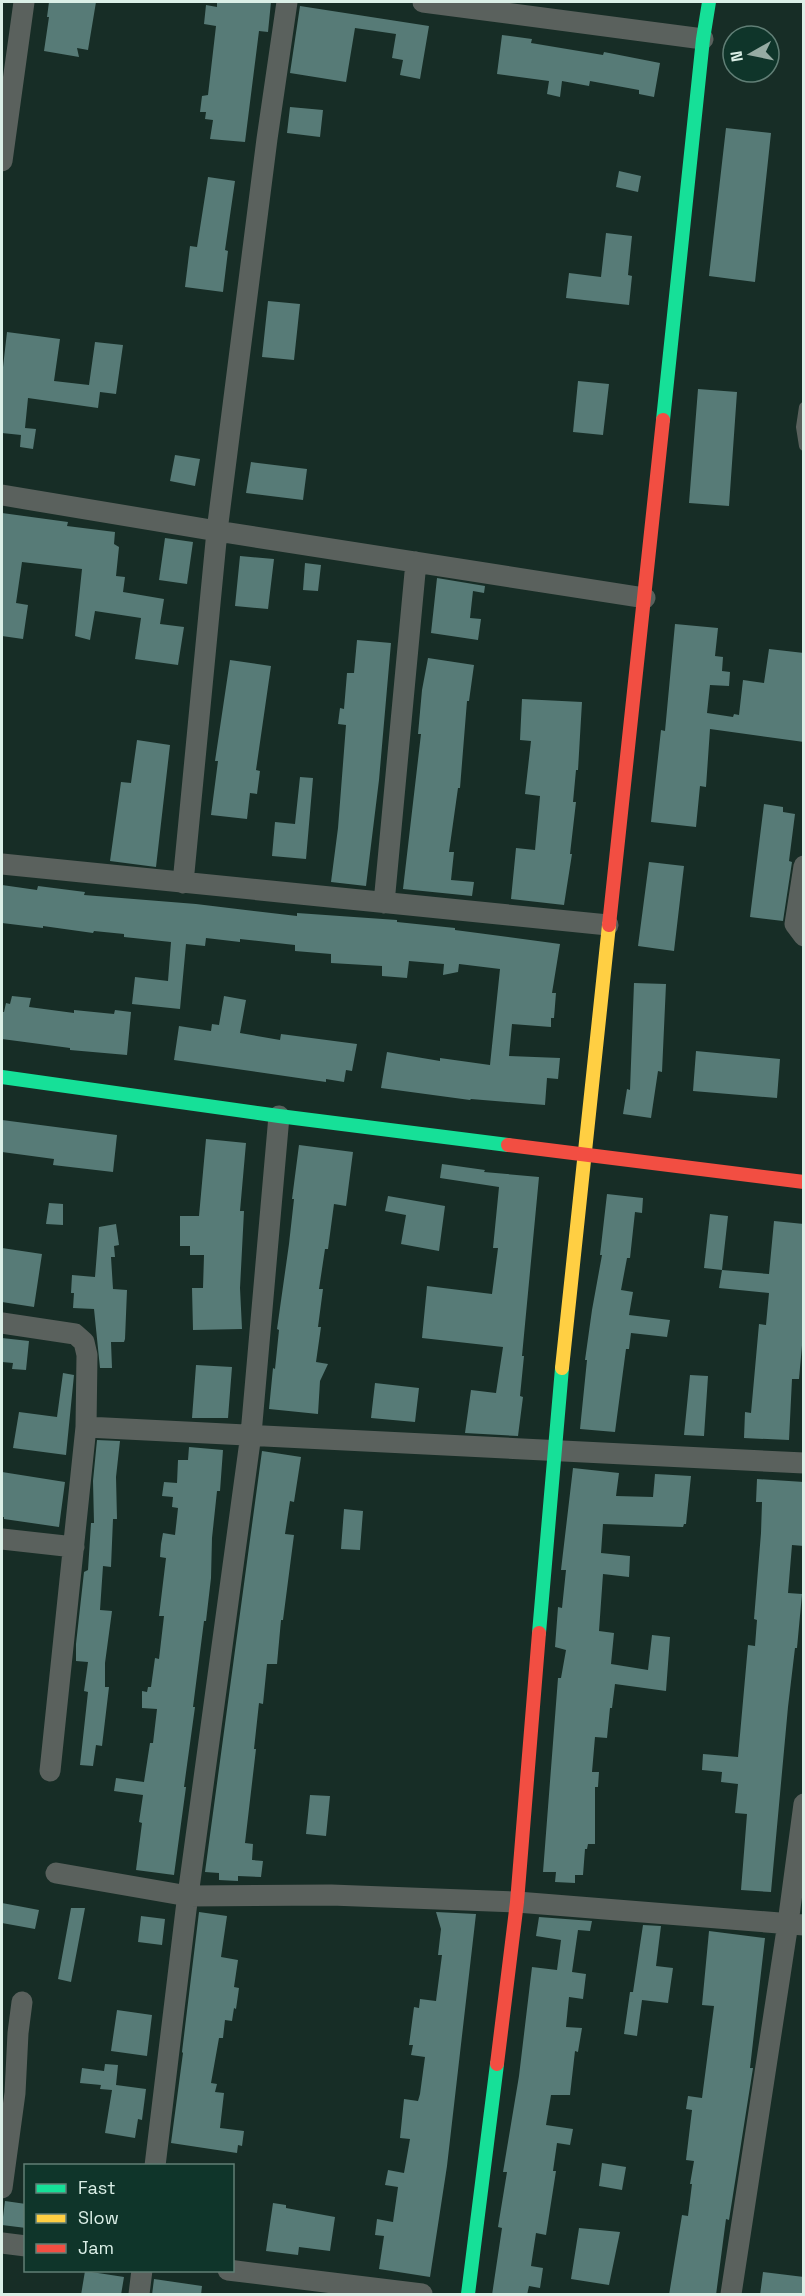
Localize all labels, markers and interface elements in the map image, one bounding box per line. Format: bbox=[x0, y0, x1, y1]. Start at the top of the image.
north arrow bbox=[721, 24, 781, 84]
text: N bbox=[725, 49, 748, 63]
legend bbox=[24, 2164, 234, 2272]
text: Fast bbox=[78, 2176, 115, 2199]
text: Slow bbox=[78, 2206, 119, 2229]
text: Jam bbox=[78, 2236, 114, 2259]

